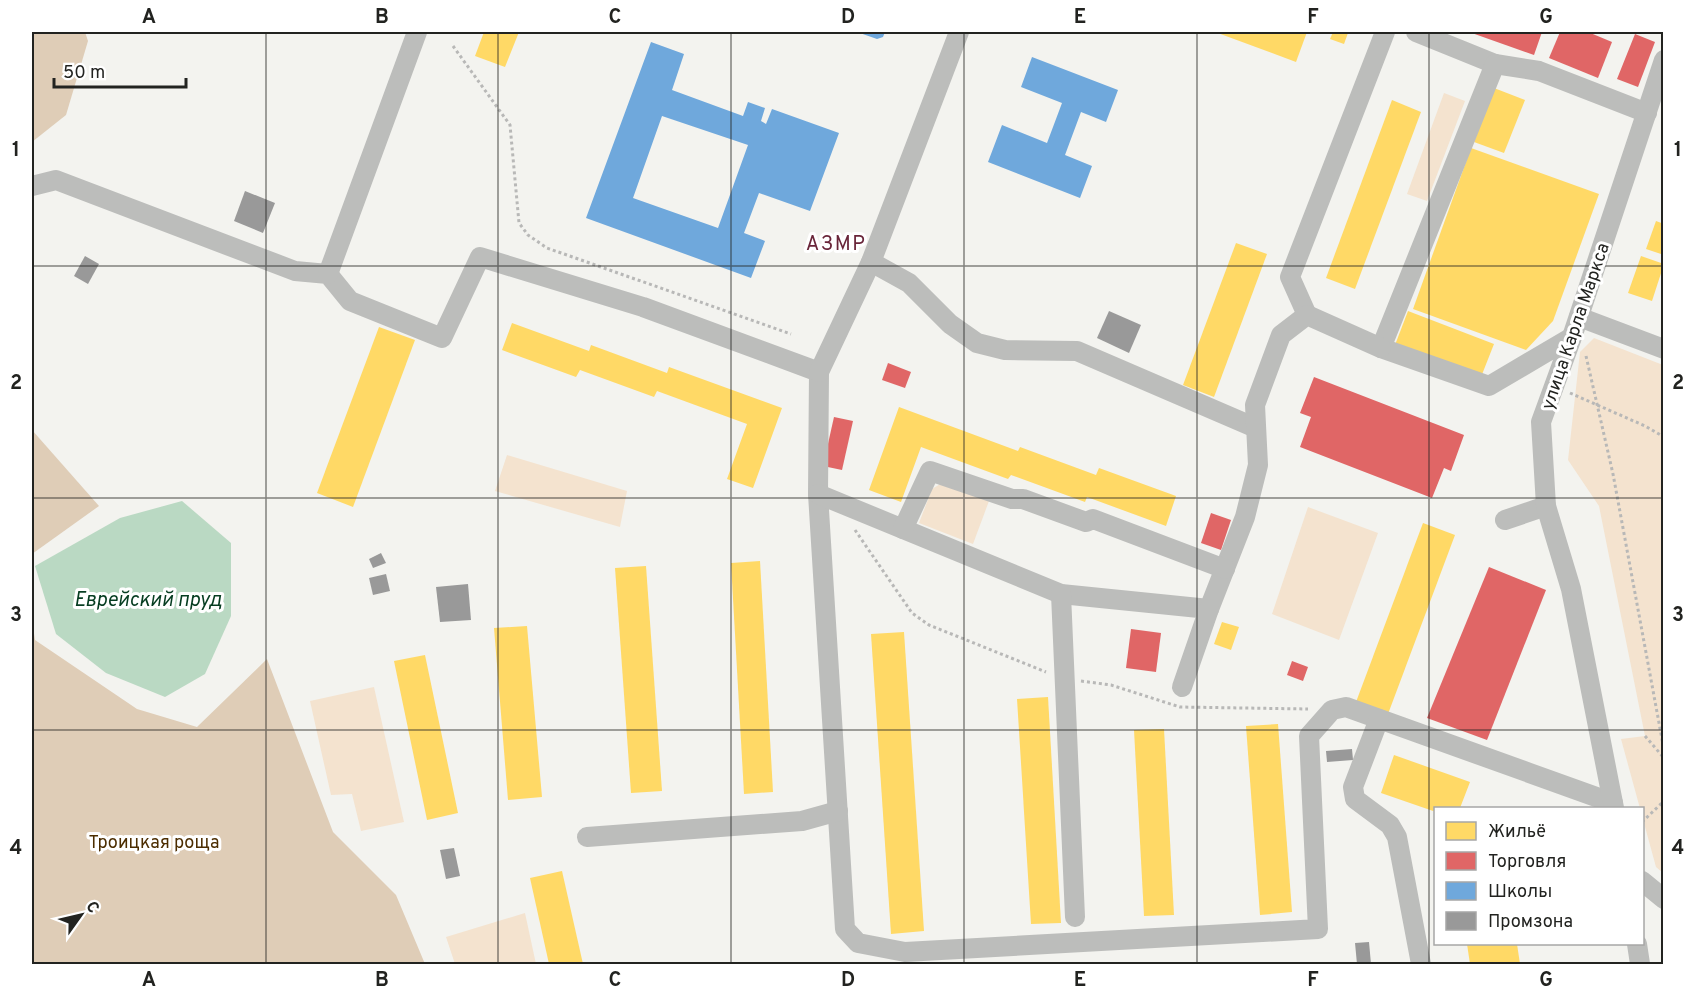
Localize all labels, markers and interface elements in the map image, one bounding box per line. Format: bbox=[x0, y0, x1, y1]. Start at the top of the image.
text: A bbox=[142, 5, 156, 31]
text: B bbox=[375, 5, 389, 31]
text: C bbox=[609, 5, 621, 31]
text: D bbox=[841, 5, 855, 31]
text: E bbox=[1074, 5, 1086, 31]
text: F bbox=[1307, 5, 1319, 31]
text: G bbox=[1539, 5, 1553, 31]
scale bar bbox=[54, 51, 186, 89]
text: 50 m bbox=[63, 62, 105, 85]
text: 1 bbox=[12, 138, 20, 164]
text: 1 bbox=[1674, 138, 1682, 164]
district label: АЗМР bbox=[806, 232, 866, 258]
street label: улица Карла Маркса bbox=[1537, 240, 1616, 413]
text: 2 bbox=[10, 371, 22, 397]
text: 2 bbox=[1672, 371, 1684, 397]
water label: Еврейский пруд bbox=[74, 588, 222, 614]
text: 3 bbox=[10, 603, 22, 629]
text: 3 bbox=[1672, 603, 1684, 629]
legend bbox=[1434, 807, 1644, 945]
text: Жильё bbox=[1488, 821, 1546, 844]
park label: Троицкая роща bbox=[89, 832, 219, 855]
text: 4 bbox=[10, 836, 22, 862]
text: 4 bbox=[1672, 836, 1684, 862]
text: Торговля bbox=[1488, 851, 1566, 874]
text: Школы bbox=[1488, 881, 1552, 904]
north arrow bbox=[51, 885, 111, 945]
text: С bbox=[81, 898, 103, 918]
text: Промзона bbox=[1488, 911, 1573, 934]
text: A bbox=[142, 968, 156, 994]
text: B bbox=[375, 968, 389, 994]
text: C bbox=[609, 968, 621, 994]
text: D bbox=[841, 968, 855, 994]
text: E bbox=[1074, 968, 1086, 994]
text: F bbox=[1307, 968, 1319, 994]
text: G bbox=[1539, 968, 1553, 994]

